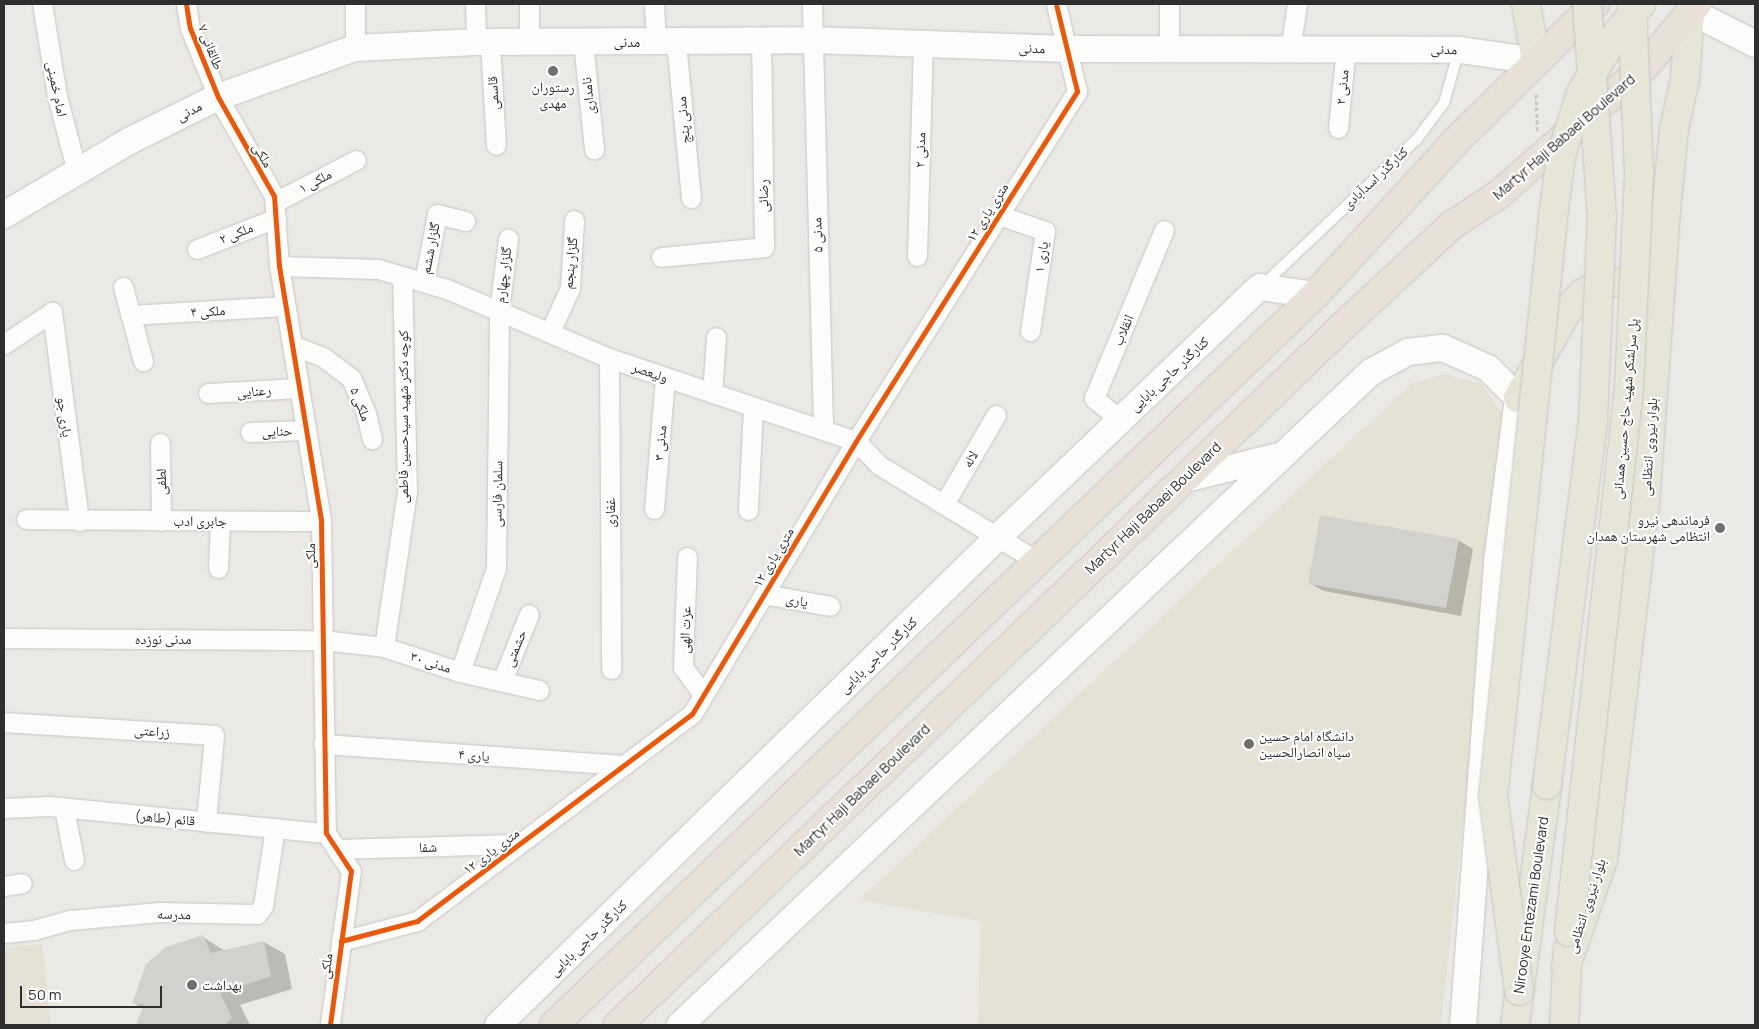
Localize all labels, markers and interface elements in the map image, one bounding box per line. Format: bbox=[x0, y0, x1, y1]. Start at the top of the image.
street label: طالقانی ۷ bbox=[195, 22, 227, 72]
street label: مدنی bbox=[614, 34, 640, 50]
street label: مدنی bbox=[1018, 39, 1046, 57]
street label: مدنی bbox=[1430, 40, 1458, 58]
street label: امام خمینی bbox=[43, 60, 71, 118]
marker: رستوران مهدی bbox=[547, 65, 559, 77]
street label: مدنی ۲ bbox=[1332, 68, 1352, 106]
street label: Martyr Haji Babaei Boulevard bbox=[1489, 71, 1639, 203]
street label: قاسمی bbox=[484, 76, 502, 110]
street label: نامداری bbox=[578, 76, 598, 116]
place label: رستوران مهدی bbox=[531, 79, 575, 111]
street label: مدنی پنج bbox=[673, 96, 693, 144]
street label: مدنی bbox=[173, 98, 205, 124]
street label: مدنی ۲ bbox=[911, 132, 929, 168]
street label: ملکی bbox=[249, 140, 277, 170]
street label: کنارگذر اسدآبادی bbox=[1339, 143, 1411, 213]
street label: ملکی ۱ bbox=[296, 165, 334, 197]
street label: رضائی bbox=[754, 179, 772, 213]
street label: ۱۲ متری یاری bbox=[962, 179, 1012, 245]
street label: مدنی ۵ bbox=[808, 217, 826, 253]
street label: ملکی ۲ bbox=[217, 219, 255, 247]
street label: گلزار ششم bbox=[417, 221, 443, 275]
street label: گلزار پنجم bbox=[559, 236, 581, 290]
street label: یاری ۱ bbox=[1030, 240, 1052, 274]
street label: گلزار چهارم bbox=[491, 246, 515, 304]
street label: ملکی ۴ bbox=[190, 302, 226, 320]
street label: انقلاب bbox=[1109, 312, 1137, 348]
street label: پل سرلشکر شهید حاج حسین همدانی bbox=[1609, 318, 1641, 500]
street label: کوچه دکتر شهید سیدحسین فاطمی bbox=[395, 330, 411, 504]
street label: کنارگذر حاجی بابایی bbox=[1126, 333, 1212, 415]
street label: ولیعصر bbox=[630, 358, 670, 386]
street label: رعنایی bbox=[236, 381, 272, 401]
street label: ملکی ۵ bbox=[347, 385, 375, 423]
street label: یاری جو bbox=[54, 396, 76, 438]
street label: بلوار نیروی انتظامی bbox=[1637, 397, 1661, 497]
street label: حنایی bbox=[261, 422, 293, 440]
street label: مدنی ۳ bbox=[650, 425, 670, 461]
street label: Martyr Haji Babaei Boulevard bbox=[1081, 438, 1225, 578]
street label: لاله bbox=[959, 448, 981, 470]
street label: سلمان فارسی bbox=[488, 461, 506, 527]
street label: لطفی bbox=[152, 468, 170, 496]
street label: غفاری bbox=[602, 498, 618, 528]
place label: فرماندهی نیرو انتظامی شهرستان همدان bbox=[1587, 512, 1710, 544]
street label: جابری ادب bbox=[173, 513, 227, 529]
marker: فرماندهی نیرو انتظامی شهرستان همدان bbox=[1714, 522, 1726, 534]
street label: ۱۲ متری یاری bbox=[749, 524, 797, 590]
street label: ملکی bbox=[302, 543, 318, 569]
street label: یاری bbox=[785, 590, 809, 610]
street label: عزت الهی bbox=[676, 606, 694, 654]
street label: کنارگذر حاجی بابایی bbox=[835, 613, 921, 697]
street label: حشمتی bbox=[500, 627, 530, 669]
street label: مدنی نوزده bbox=[135, 631, 191, 647]
street label: مدنی ۳۰ bbox=[408, 648, 454, 676]
street label: Martyr Haji Babaei Boulevard bbox=[790, 720, 934, 860]
street label: زراعتی bbox=[134, 721, 170, 741]
place label: دانشگاه امام حسین سپاه انصارالحسین bbox=[1259, 728, 1354, 760]
marker: دانشگاه امام حسین سپاه انصارالحسین bbox=[1243, 738, 1255, 750]
street label: یاری ۴ bbox=[458, 746, 490, 764]
street label: قائم (طاهر) bbox=[134, 807, 196, 829]
street label: Nirooye Entezami Boulevard bbox=[1510, 815, 1552, 995]
street label: ۱۲ متری یاری bbox=[459, 824, 523, 878]
street label: شفا bbox=[419, 838, 437, 856]
street label: بلوار نیروی انتظامی bbox=[1563, 857, 1609, 955]
street label: کنارگذر حاجی بابایی bbox=[545, 896, 631, 980]
street label: مدرسه bbox=[157, 905, 191, 923]
street label: ملکی bbox=[316, 952, 336, 980]
scale bar bbox=[22, 976, 165, 1008]
place label: بهداشت bbox=[202, 977, 242, 993]
marker: بهداشت bbox=[186, 979, 198, 991]
text: 50 m bbox=[28, 984, 62, 1005]

